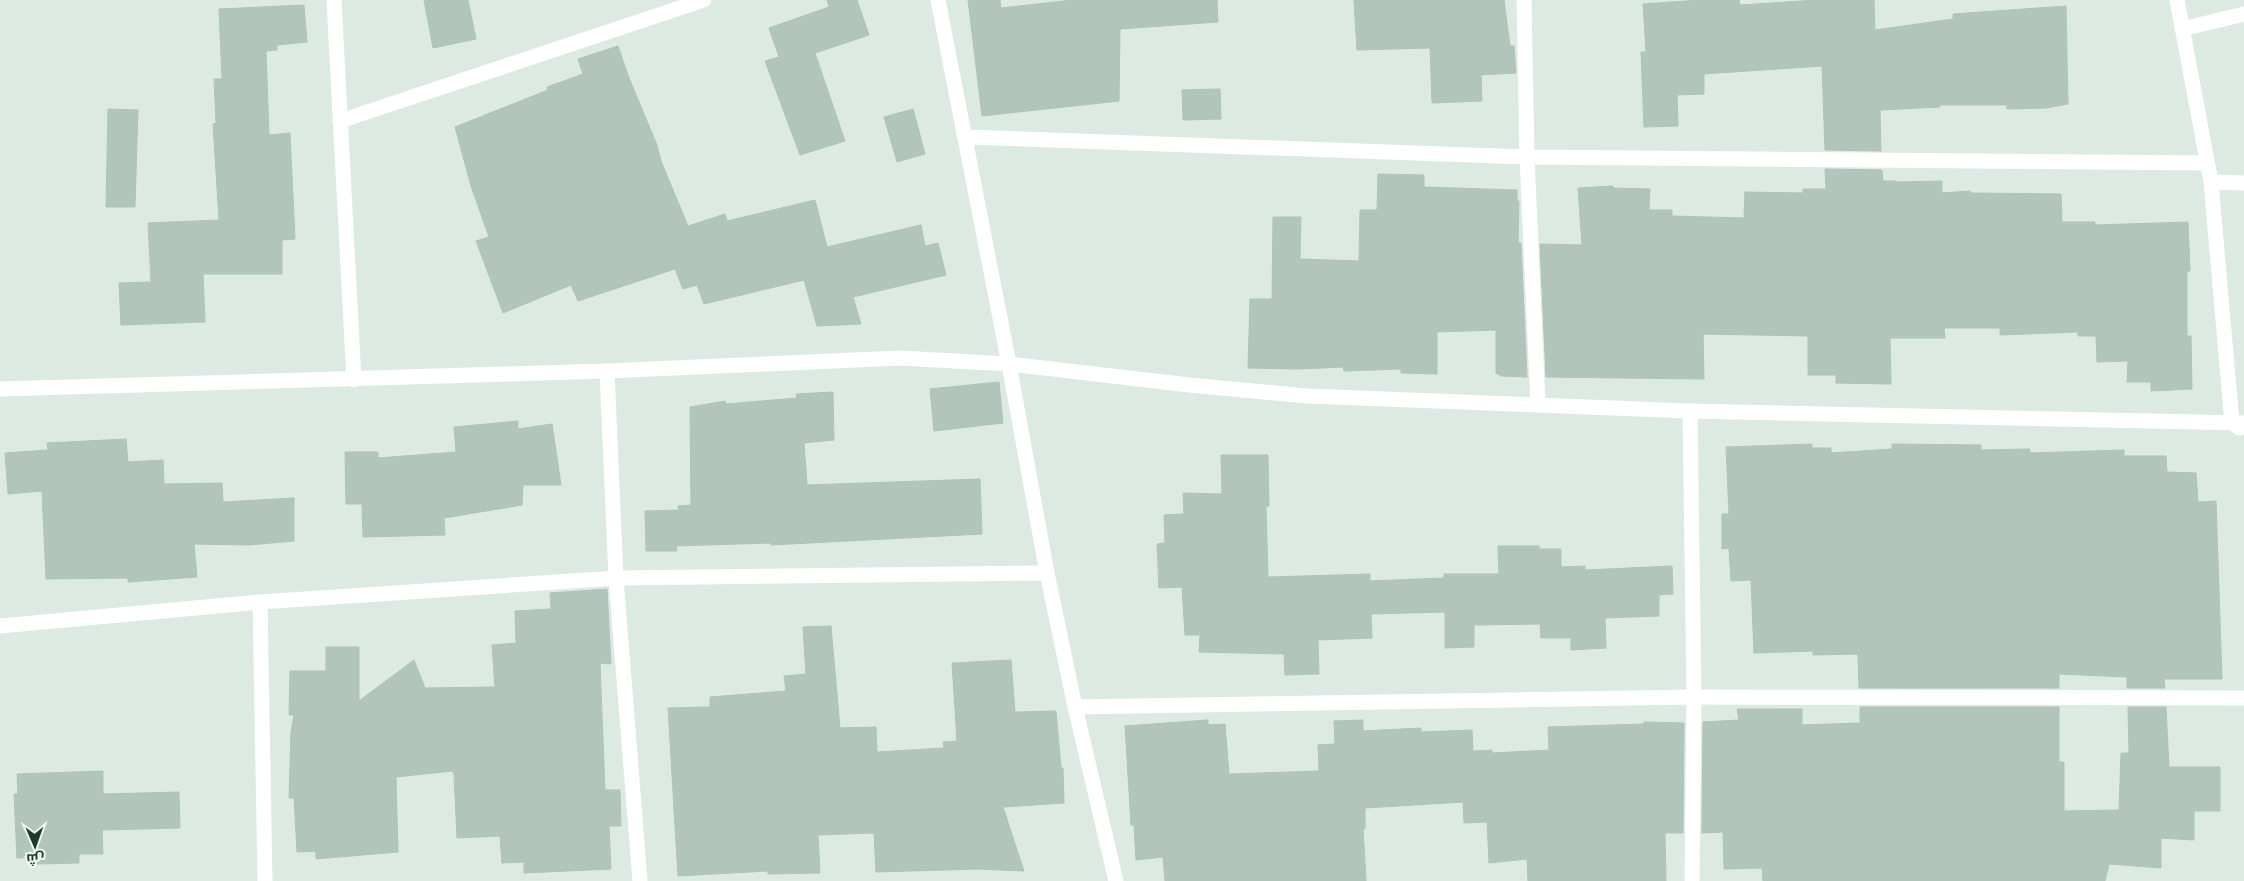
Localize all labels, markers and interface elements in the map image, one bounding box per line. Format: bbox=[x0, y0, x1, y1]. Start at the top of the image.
north arrow bbox=[10, 821, 60, 871]
text: ش bbox=[26, 850, 45, 868]

